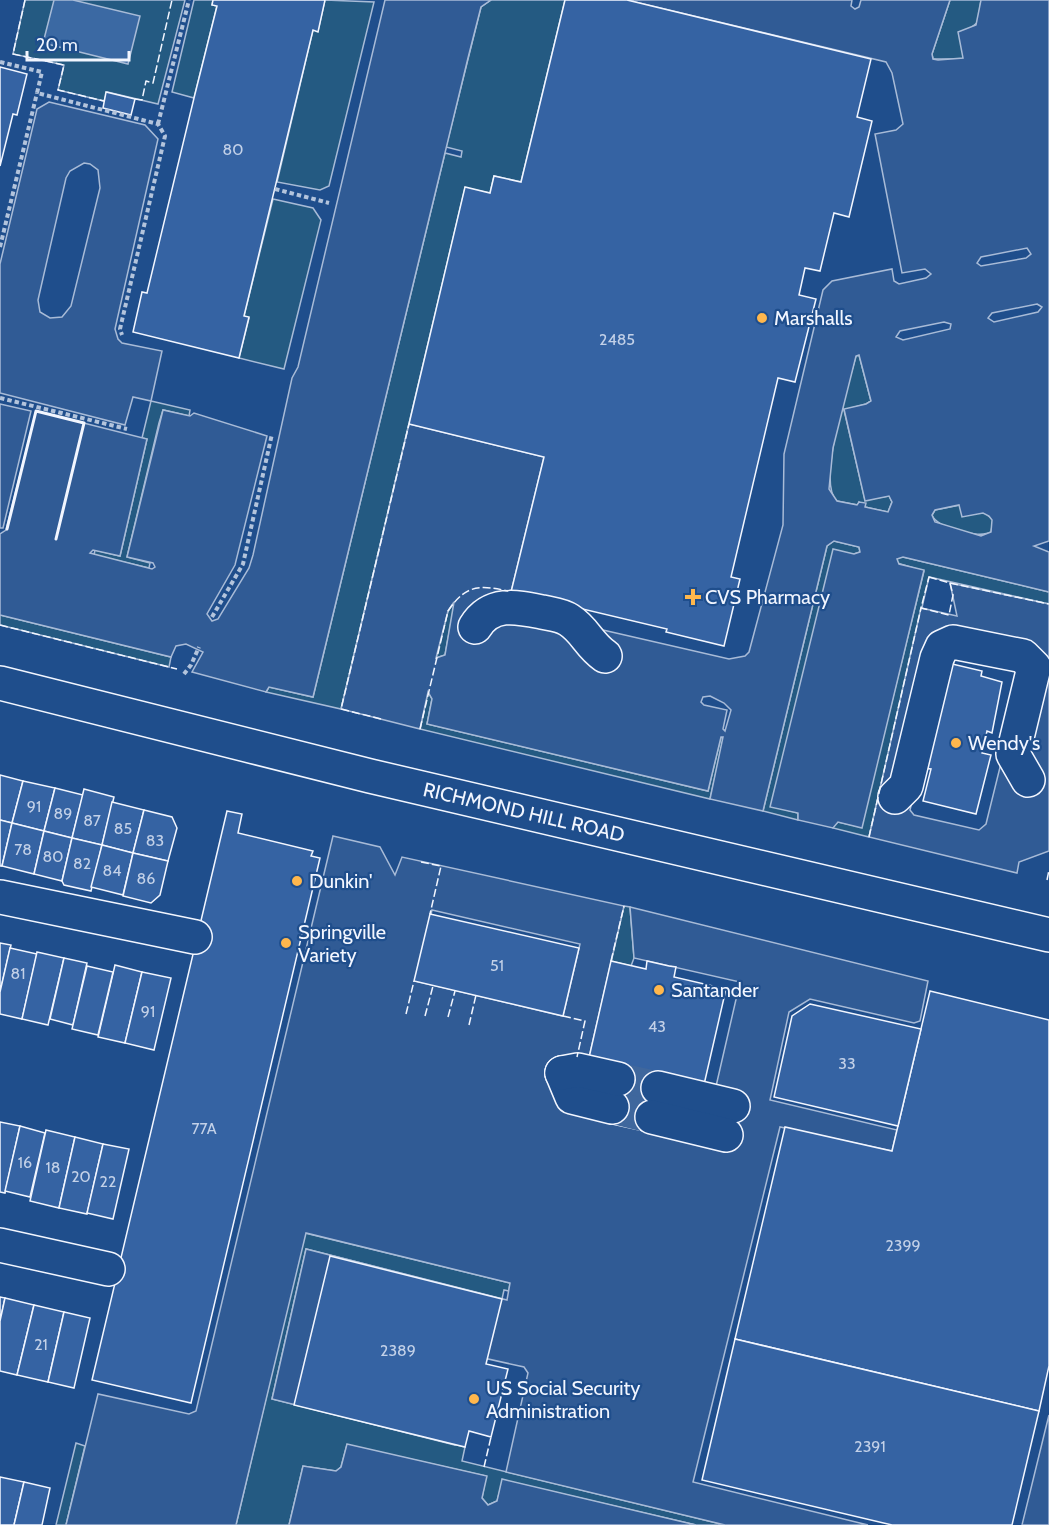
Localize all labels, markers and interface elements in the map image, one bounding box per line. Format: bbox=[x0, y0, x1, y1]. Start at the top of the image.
scale bar bbox=[27, 24, 129, 62]
text: 20 m bbox=[36, 34, 78, 56]
house number: 80 bbox=[223, 140, 243, 159]
place label: Marshalls bbox=[774, 306, 852, 330]
marker: Marshalls bbox=[755, 311, 769, 325]
house number: 2485 bbox=[599, 330, 635, 349]
place label: CVS Pharmacy bbox=[705, 585, 830, 609]
marker: CVS Pharmacy bbox=[686, 590, 700, 604]
place label: Wendy's bbox=[968, 731, 1040, 755]
marker: Wendy's bbox=[949, 736, 963, 750]
street label: RICHMOND HILL ROAD bbox=[421, 777, 627, 847]
house number: 91 bbox=[27, 797, 41, 816]
house number: 89 bbox=[54, 804, 72, 823]
house number: 87 bbox=[83, 811, 101, 830]
house number: 85 bbox=[114, 819, 132, 838]
house number: 83 bbox=[146, 831, 164, 850]
house number: 78 bbox=[14, 840, 32, 859]
house number: 80 bbox=[43, 847, 63, 866]
house number: 82 bbox=[73, 854, 91, 873]
house number: 84 bbox=[103, 861, 121, 880]
house number: 86 bbox=[137, 869, 155, 888]
place label: Dunkin' bbox=[309, 869, 373, 893]
marker: Dunkin' bbox=[290, 874, 304, 888]
place label: Springville Variety bbox=[298, 920, 386, 967]
marker: Springville Variety bbox=[279, 936, 293, 950]
house number: 51 bbox=[490, 956, 504, 975]
house number: 81 bbox=[11, 964, 25, 983]
place label: Santander bbox=[671, 978, 759, 1002]
marker: Santander bbox=[652, 983, 666, 997]
house number: 91 bbox=[141, 1002, 155, 1021]
house number: 43 bbox=[648, 1017, 666, 1036]
house number: 33 bbox=[838, 1054, 856, 1073]
house number: 77A bbox=[191, 1119, 217, 1138]
house number: 16 bbox=[18, 1153, 32, 1172]
house number: 18 bbox=[46, 1158, 60, 1177]
house number: 20 bbox=[71, 1167, 91, 1186]
house number: 22 bbox=[100, 1172, 116, 1191]
house number: 2399 bbox=[885, 1236, 921, 1255]
house number: 21 bbox=[34, 1335, 48, 1354]
house number: 2389 bbox=[380, 1341, 416, 1360]
place label: US Social Security Administration bbox=[486, 1376, 640, 1423]
marker: US Social Security Administration bbox=[467, 1392, 481, 1406]
house number: 2391 bbox=[854, 1437, 886, 1456]

